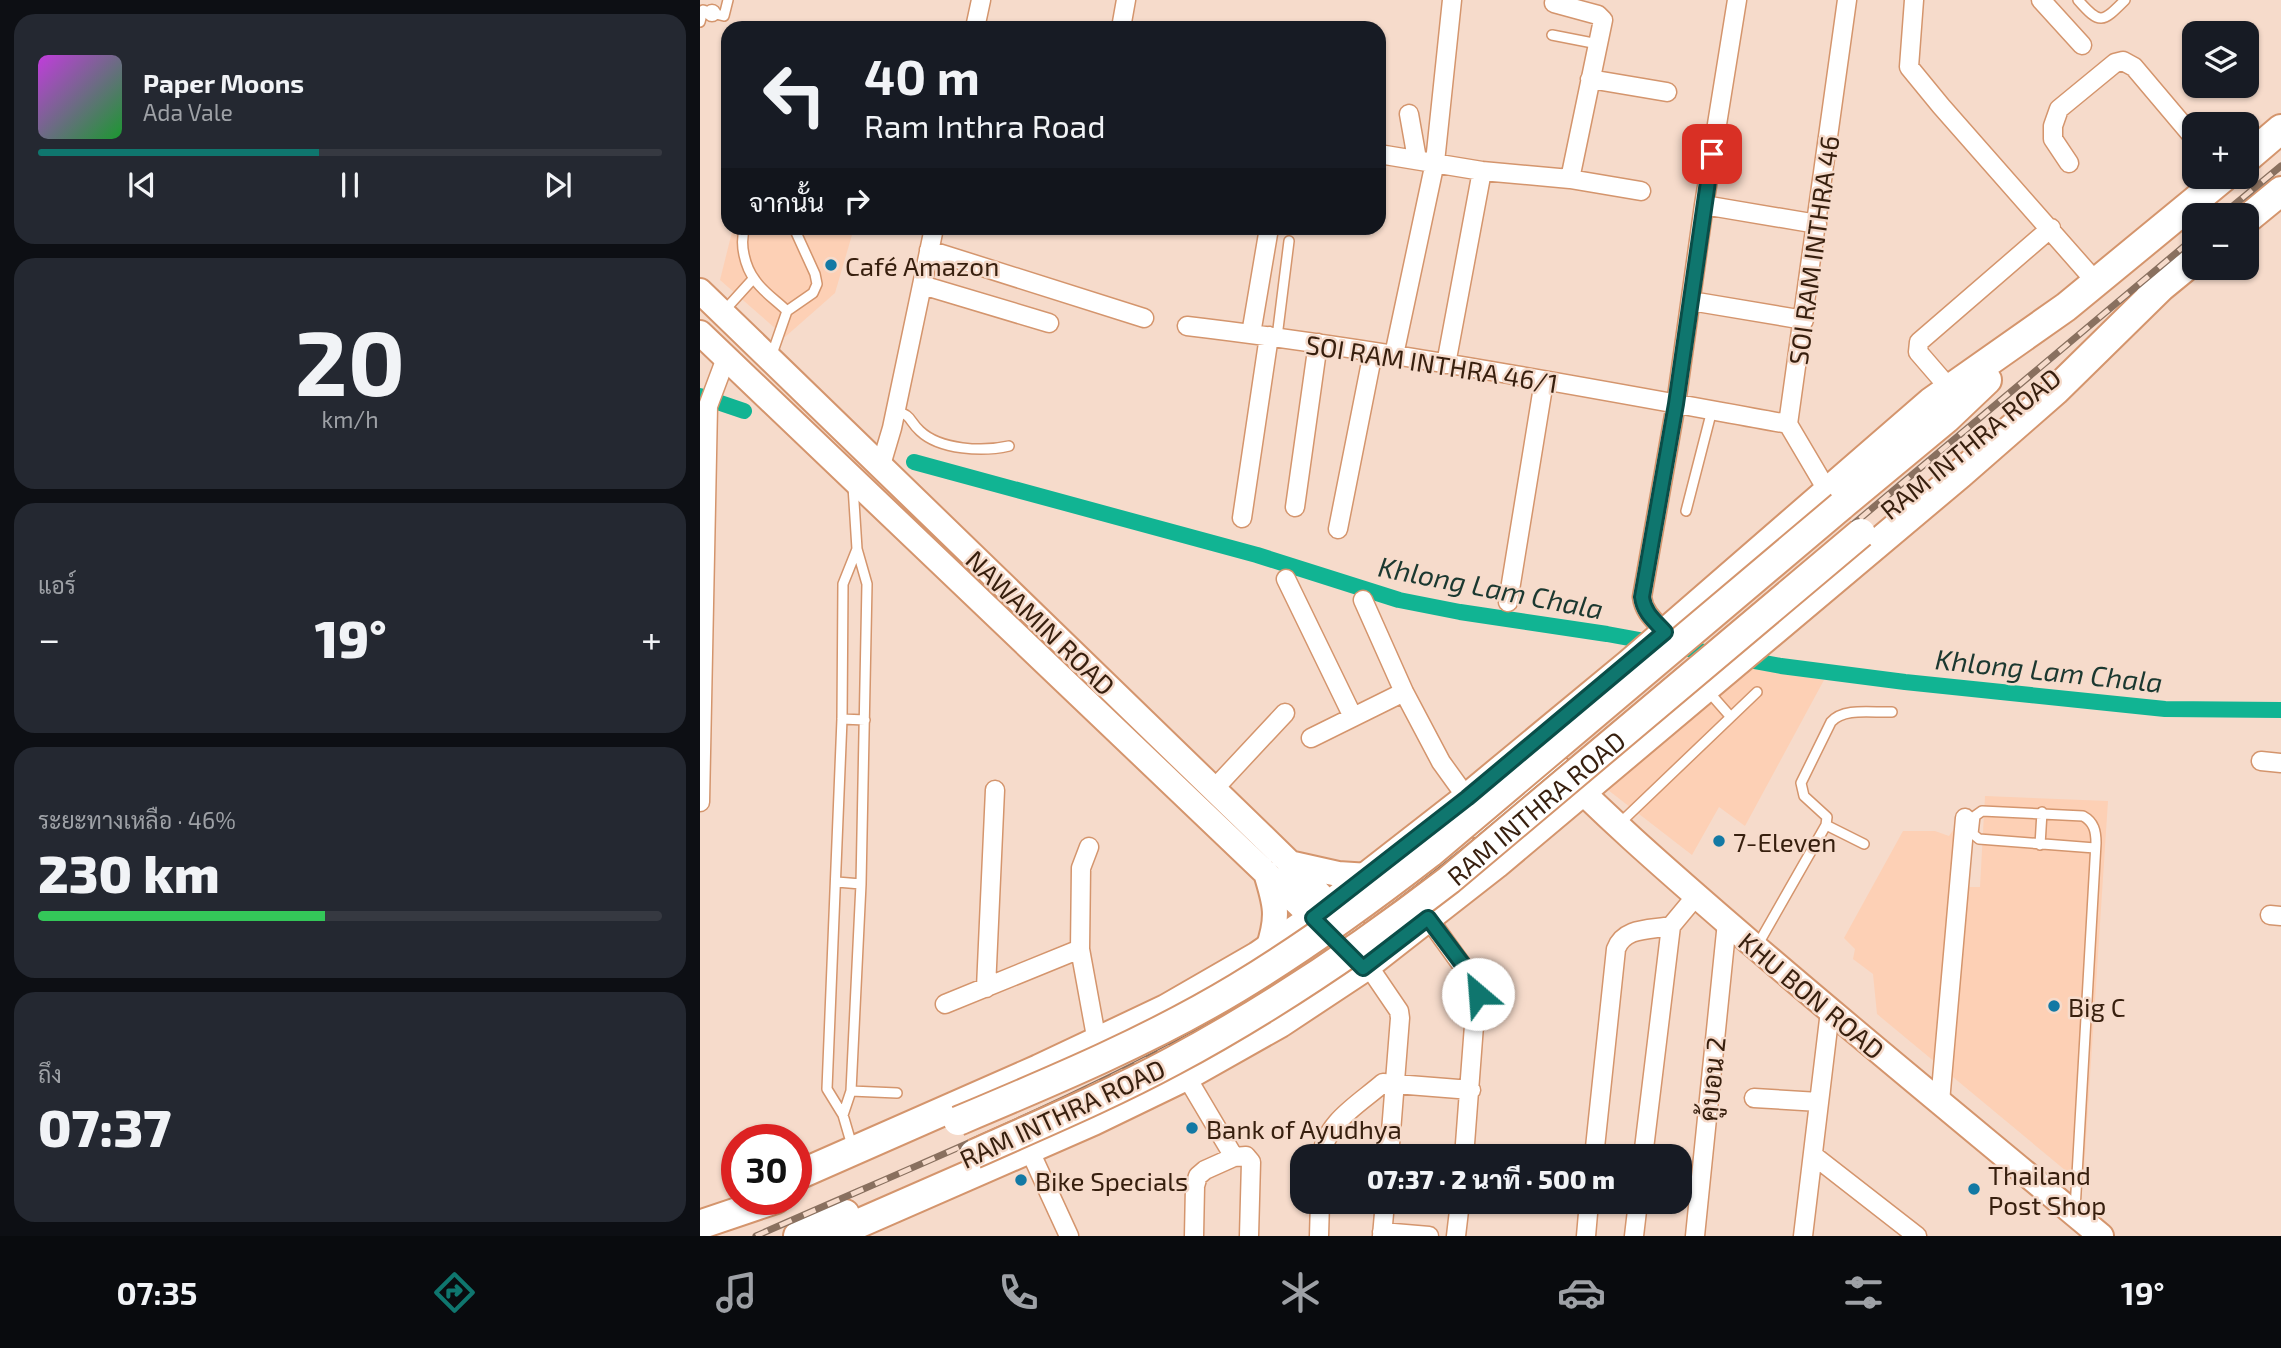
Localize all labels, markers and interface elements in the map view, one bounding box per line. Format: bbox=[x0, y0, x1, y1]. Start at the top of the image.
map controls bbox=[2182, 21, 2259, 280]
button: layers bbox=[2182, 21, 2259, 98]
text: 40 m bbox=[864, 46, 980, 105]
icon: left bbox=[749, 49, 840, 140]
text: Paper Moons bbox=[143, 67, 304, 98]
text: Ada Vale bbox=[143, 98, 233, 126]
text: Ram Inthra Road bbox=[864, 106, 1106, 144]
button: + bbox=[2182, 112, 2259, 189]
pin bbox=[1682, 124, 1742, 184]
street label: SOI RAM INTHRA 46 bbox=[1782, 133, 1844, 367]
icon: arrive bbox=[1693, 135, 1731, 173]
icon: previous bbox=[123, 166, 161, 204]
icon: pause bbox=[331, 166, 369, 204]
icon: next bbox=[539, 166, 577, 204]
icon: right bbox=[838, 182, 876, 220]
text: จากนั้น bbox=[749, 186, 824, 217]
button: − bbox=[2182, 203, 2259, 280]
place label: Café Amazon bbox=[845, 250, 999, 281]
marker: Café Amazon bbox=[823, 257, 839, 273]
text: 20 bbox=[295, 305, 405, 414]
street label: SOI RAM INTHRA 46/1 bbox=[1304, 328, 1560, 398]
street label: RAM INTHRA ROAD bbox=[1874, 361, 2066, 525]
text: km/h bbox=[321, 405, 379, 433]
street label: NAWAMIN ROAD bbox=[960, 543, 1122, 701]
water label: Khlong Lam Chala bbox=[1376, 549, 1606, 625]
text: แอร์ bbox=[38, 571, 76, 599]
text: 19° bbox=[315, 606, 387, 668]
text: − bbox=[38, 615, 60, 661]
text: + bbox=[641, 615, 662, 661]
water label: Khlong Lam Chala bbox=[1934, 641, 2164, 699]
street label: RAM INTHRA ROAD bbox=[1440, 724, 1631, 891]
text: ระยะทางเหลือ · 46% bbox=[38, 806, 236, 834]
place label: 7-Eleven bbox=[1733, 826, 1836, 857]
marker: 7-Eleven bbox=[1711, 833, 1727, 849]
text: 230 km bbox=[38, 841, 220, 903]
street label: KHU BON ROAD bbox=[1733, 925, 1891, 1065]
position arrow bbox=[1441, 957, 1515, 1031]
place label: Big C bbox=[2068, 991, 2126, 1022]
marker: Big C bbox=[2046, 998, 2062, 1014]
street label: คู้บอน 2 bbox=[1691, 1035, 1735, 1123]
street label: RAM INTHRA ROAD bbox=[955, 1052, 1169, 1174]
text: ถึง bbox=[38, 1060, 62, 1088]
text: 07:37 bbox=[38, 1095, 171, 1157]
place label: Bank of Ayudhya bbox=[1206, 1113, 1402, 1144]
marker: Bank of Ayudhya bbox=[1184, 1120, 1200, 1136]
speed limit sign: 30 bbox=[721, 1124, 812, 1215]
place label: Thailand Post Shop bbox=[1988, 1159, 2106, 1220]
text: 07:37 · 2 นาที · 500 m bbox=[1367, 1163, 1615, 1194]
place label: Bike Specials bbox=[1035, 1165, 1188, 1196]
marker: Bike Specials bbox=[1013, 1172, 1029, 1188]
marker: Thailand Post Shop bbox=[1966, 1181, 1982, 1197]
icon: directions bbox=[430, 1268, 479, 1317]
icon: music bbox=[712, 1268, 761, 1317]
icon: phone bbox=[994, 1268, 1043, 1317]
icon: climate bbox=[1276, 1268, 1325, 1317]
icon: car bbox=[1557, 1268, 1606, 1317]
icon: filters bbox=[1839, 1268, 1888, 1317]
text: 07:35 bbox=[116, 1273, 198, 1311]
text: 19° bbox=[2121, 1273, 2165, 1311]

